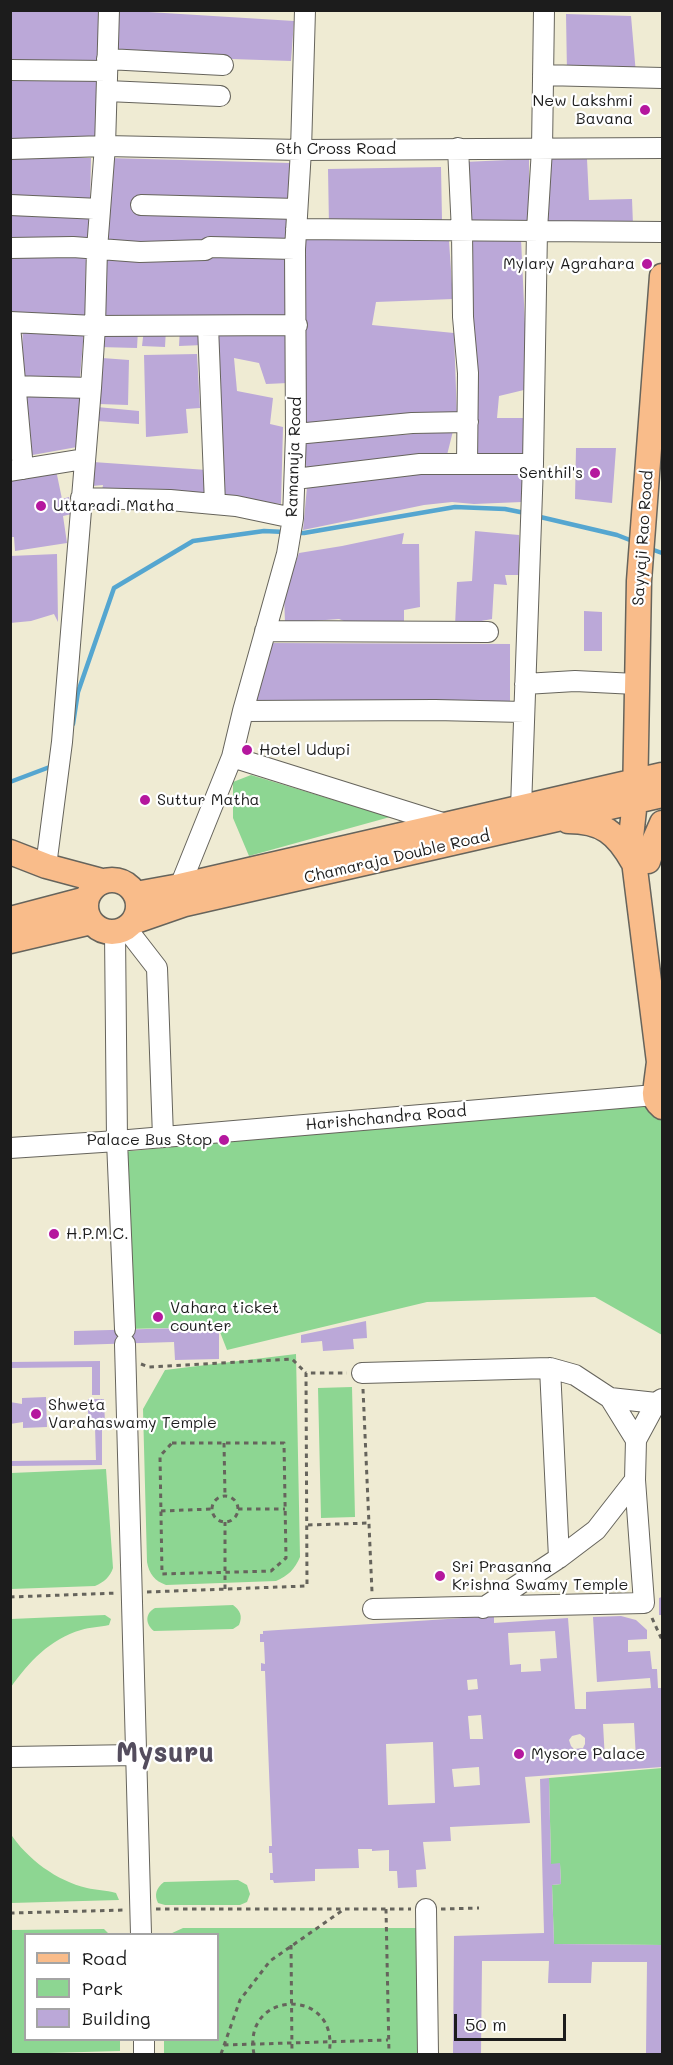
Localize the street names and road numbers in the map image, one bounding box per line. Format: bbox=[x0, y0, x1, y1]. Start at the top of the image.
street label: 6th Cross Road bbox=[276, 139, 396, 159]
street label: Ramanuja Road bbox=[282, 396, 306, 518]
street label: Sayyaji Rao Road bbox=[629, 470, 657, 606]
street label: Chamaraja Double Road bbox=[302, 826, 492, 888]
street label: Harishchandra Road bbox=[305, 1101, 467, 1135]

